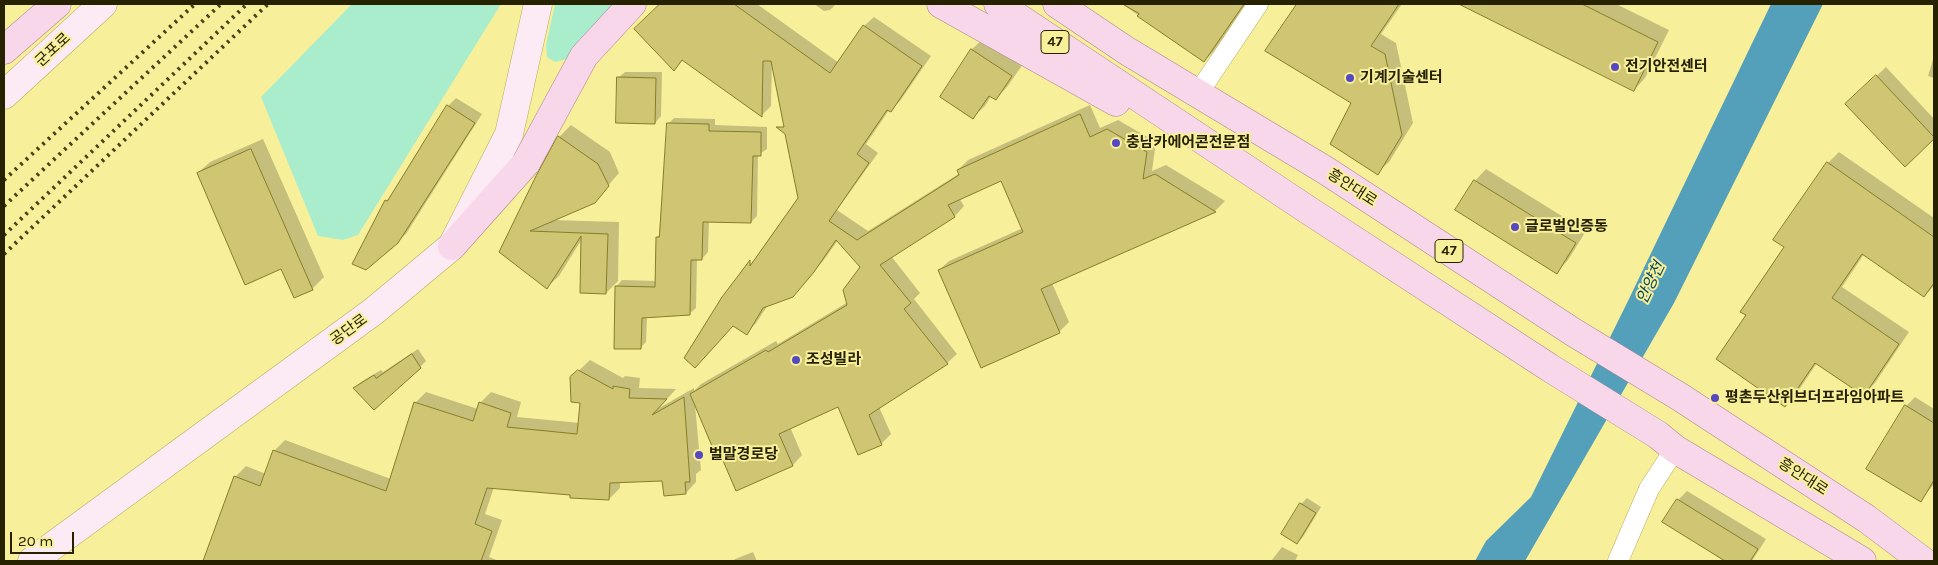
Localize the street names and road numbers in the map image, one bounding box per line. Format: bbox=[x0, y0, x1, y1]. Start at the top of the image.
street label: 군포로 bbox=[32, 29, 74, 71]
road number: 47 bbox=[1041, 31, 1069, 54]
street label: 흥안대로 bbox=[1324, 165, 1380, 211]
road number: 47 bbox=[1435, 240, 1463, 262]
street label: 공단로 bbox=[327, 311, 371, 349]
street label: 흥안대로 bbox=[1775, 454, 1831, 500]

